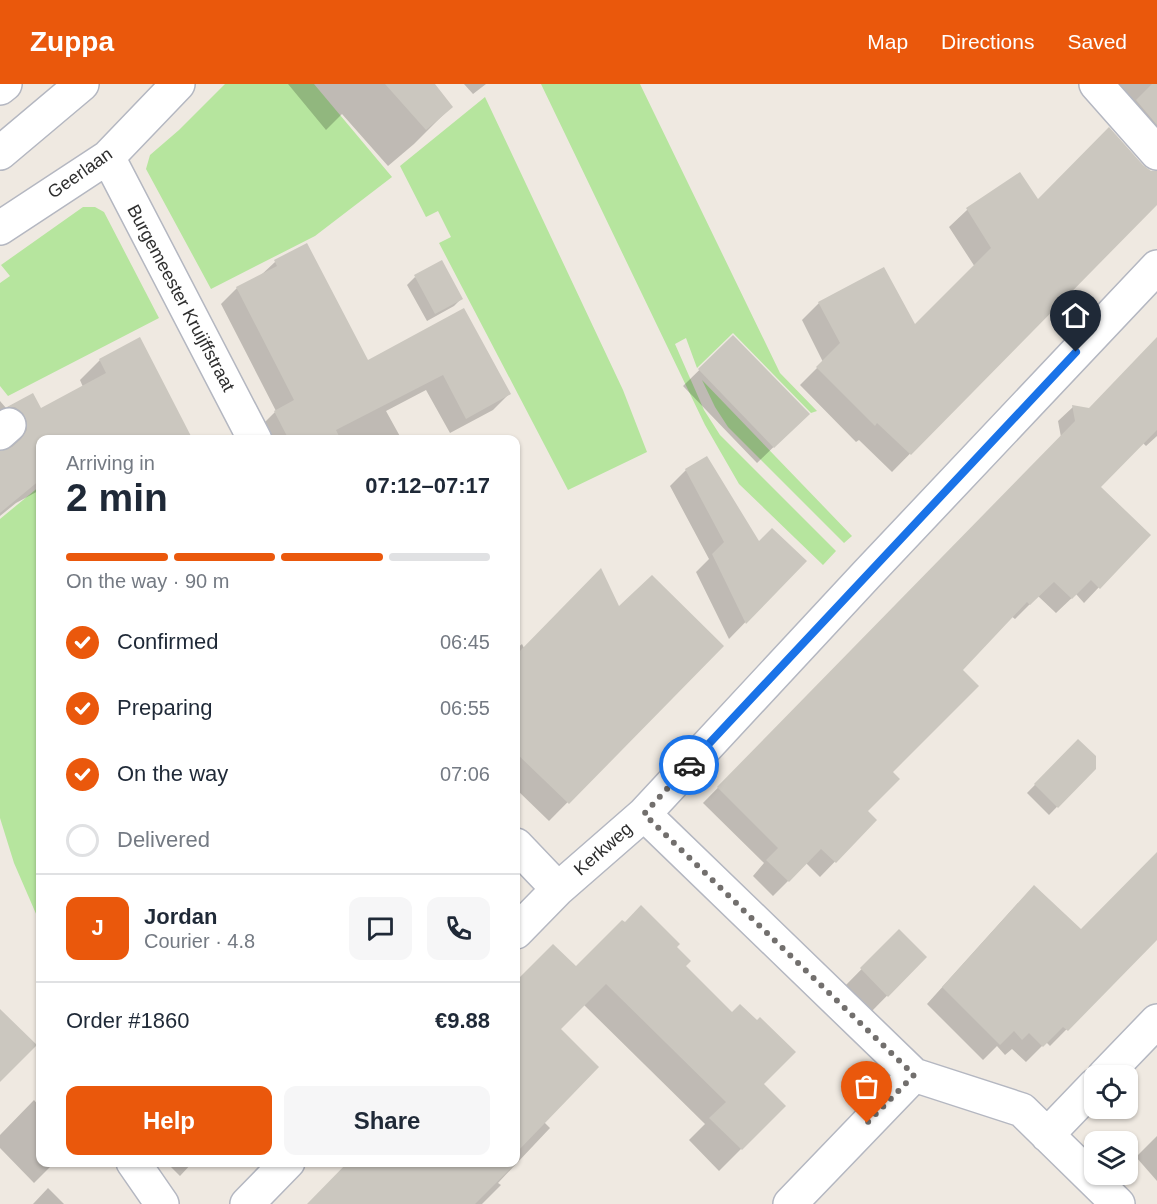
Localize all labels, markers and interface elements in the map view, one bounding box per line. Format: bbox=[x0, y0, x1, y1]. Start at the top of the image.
text: Zuppa bbox=[30, 26, 114, 57]
text: Map bbox=[867, 30, 908, 53]
text: Directions bbox=[941, 30, 1034, 53]
text: Saved bbox=[1067, 30, 1127, 53]
street label: Geerlaan bbox=[44, 144, 116, 202]
street label: Burgemeester Kruijffstraat bbox=[123, 201, 239, 395]
pin bbox=[1050, 290, 1101, 352]
icon: home bbox=[1059, 299, 1092, 332]
text: Arriving in bbox=[66, 452, 155, 474]
text: 07:12–07:17 bbox=[365, 473, 490, 498]
text: 2 min bbox=[66, 476, 168, 519]
text: On the way · 90 m bbox=[66, 570, 229, 592]
icon: check bbox=[66, 626, 99, 659]
text: Confirmed bbox=[117, 629, 218, 654]
text: 06:45 bbox=[440, 631, 490, 653]
icon: check bbox=[66, 692, 99, 725]
text: Preparing bbox=[117, 695, 212, 720]
text: 06:55 bbox=[440, 697, 490, 719]
courier bbox=[659, 735, 719, 795]
icon: car bbox=[673, 749, 706, 782]
icon: check bbox=[66, 758, 99, 791]
text: On the way bbox=[117, 761, 228, 786]
text: 07:06 bbox=[440, 763, 490, 785]
street label: Kerkweg bbox=[570, 818, 636, 880]
text: Delivered bbox=[117, 827, 210, 852]
button: chat bbox=[349, 897, 412, 960]
button: phone bbox=[427, 897, 490, 960]
text: Jordan bbox=[144, 904, 217, 929]
text: J bbox=[91, 915, 104, 940]
text: Courier · 4.8 bbox=[144, 930, 255, 952]
text: Order #1860 bbox=[66, 1008, 190, 1033]
text: €9.88 bbox=[435, 1008, 490, 1033]
pin bbox=[841, 1061, 892, 1123]
map controls bbox=[1084, 1065, 1138, 1185]
button: locate bbox=[1084, 1065, 1138, 1119]
icon: bag bbox=[850, 1070, 883, 1103]
button: Help bbox=[66, 1086, 272, 1155]
button: Share bbox=[284, 1086, 490, 1155]
button: layers bbox=[1084, 1131, 1138, 1185]

